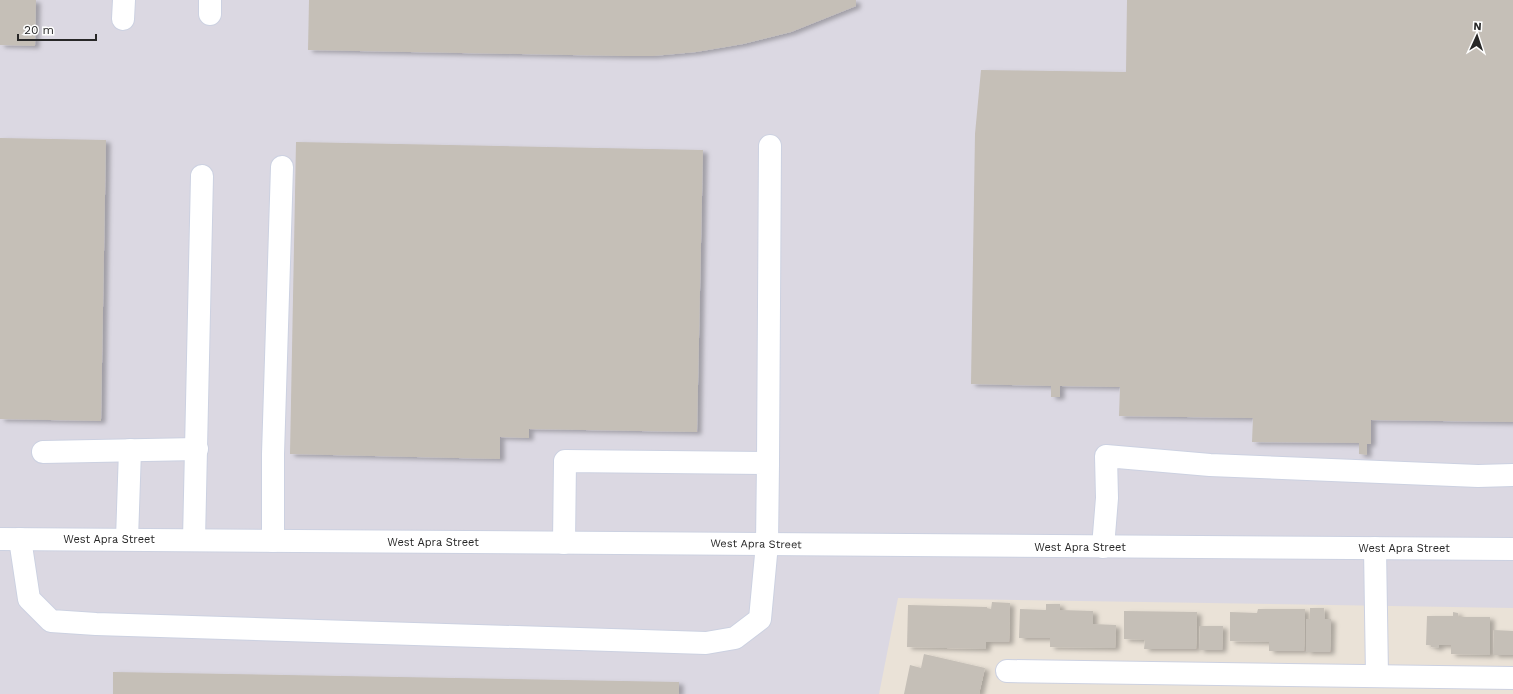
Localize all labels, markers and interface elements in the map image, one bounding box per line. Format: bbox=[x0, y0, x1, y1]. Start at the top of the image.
scale bar bbox=[18, 16, 96, 42]
north arrow bbox=[1457, 16, 1497, 56]
text: N bbox=[1473, 20, 1482, 33]
text: 20 m bbox=[24, 23, 54, 37]
street label: West Apra Street bbox=[63, 533, 155, 546]
street label: West Apra Street bbox=[387, 536, 479, 549]
street label: West Apra Street bbox=[710, 537, 802, 551]
street label: West Apra Street bbox=[1034, 541, 1126, 554]
street label: West Apra Street bbox=[1358, 542, 1450, 555]

